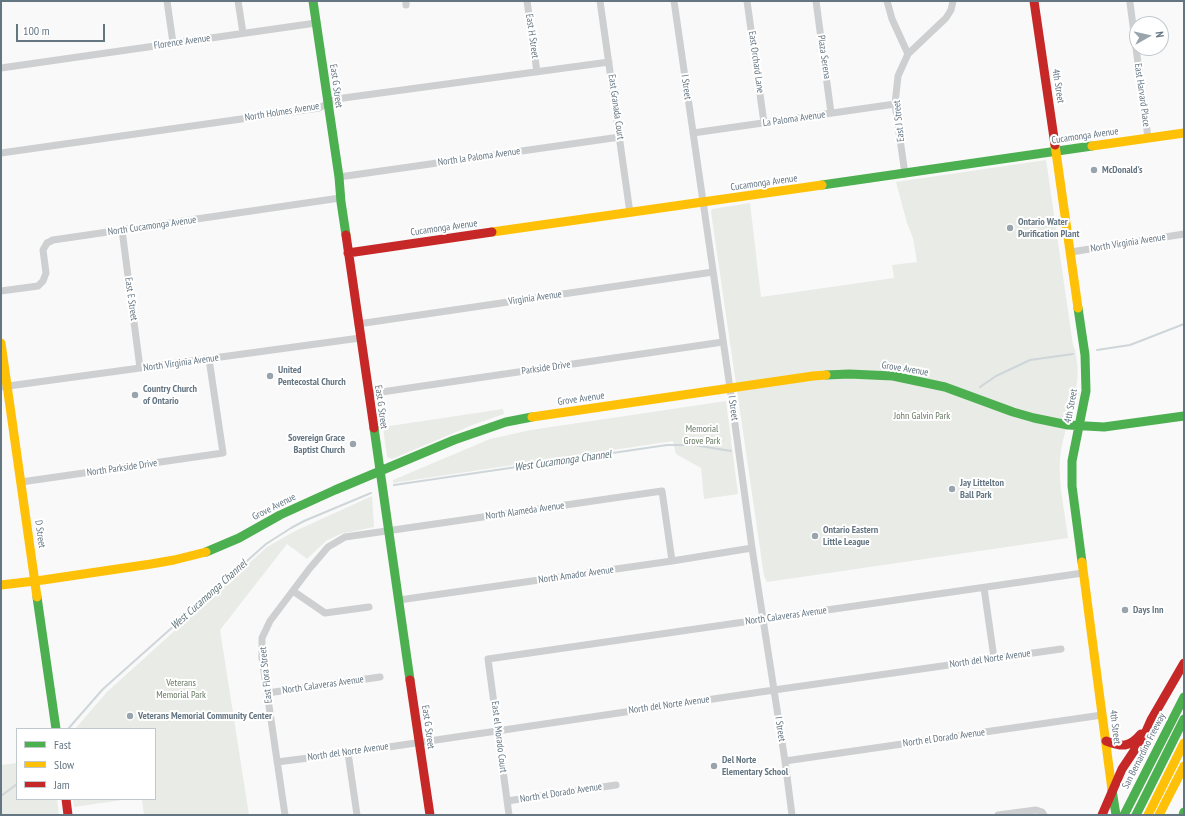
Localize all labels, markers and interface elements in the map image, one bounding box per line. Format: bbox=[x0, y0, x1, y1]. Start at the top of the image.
street label: East H Street bbox=[523, 13, 541, 59]
scale bar bbox=[18, 16, 107, 42]
north arrow bbox=[1129, 16, 1169, 56]
text: 100 m bbox=[23, 23, 50, 38]
street label: East Orchard Lane bbox=[746, 30, 766, 94]
text: N bbox=[1153, 31, 1167, 38]
street label: Florence Avenue bbox=[153, 32, 211, 52]
street label: Plaza Serena bbox=[815, 34, 833, 80]
street label: East Harvard Place bbox=[1132, 62, 1152, 128]
street label: East G Street bbox=[327, 63, 345, 109]
street label: 4th Street bbox=[1049, 68, 1067, 104]
street label: East Granada Court bbox=[605, 74, 627, 140]
street label: I Street bbox=[678, 74, 694, 100]
street label: North Holmes Avenue bbox=[244, 100, 320, 124]
street label: East J Street bbox=[891, 100, 907, 142]
street label: La Paloma Avenue bbox=[762, 109, 826, 129]
street label: Cucamonga Avenue bbox=[1051, 125, 1119, 147]
street label: North la Paloma Avenue bbox=[437, 145, 521, 169]
place label: McDonald's bbox=[1102, 164, 1142, 176]
marker: McDonald's bbox=[1089, 165, 1099, 175]
street label: Cucamonga Avenue bbox=[730, 172, 798, 194]
street label: North Cucamonga Avenue bbox=[107, 214, 197, 238]
place label: Ontario Water Purification Plant bbox=[1018, 216, 1079, 240]
street label: Cucamonga Avenue bbox=[410, 217, 478, 239]
marker: Ontario Water Purification Plant bbox=[1005, 223, 1015, 233]
street label: North Virginia Avenue bbox=[1090, 231, 1166, 255]
street label: East E Street bbox=[122, 277, 140, 321]
street label: Virginia Avenue bbox=[507, 288, 563, 308]
street label: North Virginia Avenue bbox=[143, 352, 219, 374]
street label: Parkside Drive bbox=[521, 359, 571, 377]
street label: Grove Avenue bbox=[881, 359, 929, 379]
place label: United Pentecostal Church bbox=[278, 364, 346, 388]
marker: United Pentecostal Church bbox=[265, 371, 275, 381]
place label: Country Church of Ontario bbox=[143, 383, 197, 406]
street label: East G Street bbox=[372, 384, 390, 430]
street label: 4th Street bbox=[1062, 388, 1080, 424]
marker: Country Church of Ontario bbox=[130, 390, 140, 400]
street label: Grove Avenue bbox=[557, 390, 605, 408]
street label: I Street bbox=[725, 395, 741, 421]
park label: John Galvin Park bbox=[894, 410, 950, 422]
park label: Memorial Grove Park bbox=[684, 423, 720, 446]
place label: Sovereign Grace Baptist Church bbox=[288, 432, 345, 456]
marker: Sovereign Grace Baptist Church bbox=[348, 439, 358, 449]
water label: West Cucamonga Channel bbox=[514, 448, 612, 474]
street label: North Parkside Drive bbox=[86, 457, 158, 479]
place label: Jay Littelton Ball Park bbox=[960, 477, 1004, 500]
marker: Jay Littelton Ball Park bbox=[947, 484, 957, 494]
street label: Grove Avenue bbox=[250, 491, 298, 523]
street label: North Alameda Avenue bbox=[485, 500, 565, 522]
street label: D Street bbox=[32, 519, 48, 549]
place label: Ontario Eastern Little League bbox=[823, 524, 878, 548]
marker: Ontario Eastern Little League bbox=[810, 531, 820, 541]
water label: West Cucamonga Channel bbox=[168, 557, 250, 633]
street label: North Amador Avenue bbox=[538, 564, 614, 586]
street label: North Calaveras Avenue bbox=[744, 604, 828, 628]
place label: Days Inn bbox=[1133, 604, 1163, 616]
marker: Days Inn bbox=[1120, 605, 1130, 615]
street label: East Flora Street bbox=[257, 646, 275, 704]
street label: North del Norte Avenue bbox=[949, 647, 1031, 671]
street label: North Calaveras Avenue bbox=[281, 673, 365, 697]
park label: Veterans Memorial Park bbox=[156, 677, 206, 700]
street label: North del Norte Avenue bbox=[628, 693, 710, 717]
street label: East el Morado Court bbox=[489, 701, 509, 773]
street label: East G Street bbox=[419, 704, 437, 750]
street label: 4th Street bbox=[1107, 709, 1123, 745]
place label: Veterans Memorial Community Center bbox=[138, 710, 272, 722]
marker: Veterans Memorial Community Center bbox=[125, 711, 135, 721]
street label: San Bernardino Freeway bbox=[1120, 711, 1168, 791]
street label: I Street bbox=[772, 716, 788, 742]
street label: North el Dorado Avenue bbox=[902, 726, 986, 750]
legend bbox=[16, 728, 156, 800]
text: Fast bbox=[54, 737, 71, 752]
street label: North del Norte Avenue bbox=[307, 740, 389, 764]
place label: Del Norte Elementary School bbox=[722, 754, 788, 778]
text: Slow bbox=[54, 757, 74, 772]
marker: Del Norte Elementary School bbox=[709, 761, 719, 771]
text: Jam bbox=[54, 777, 70, 792]
street label: North el Dorado Avenue bbox=[519, 781, 603, 805]

